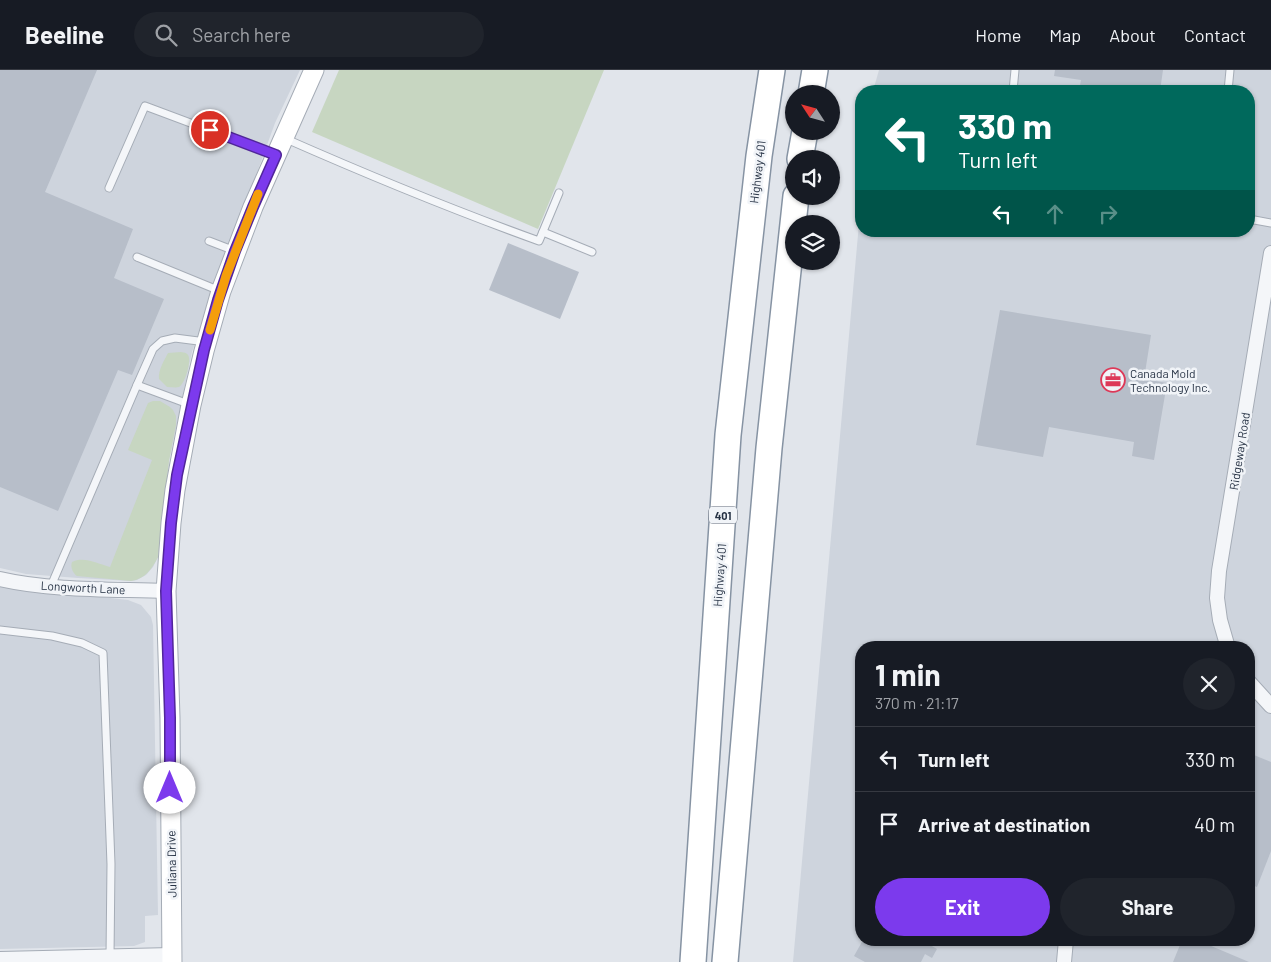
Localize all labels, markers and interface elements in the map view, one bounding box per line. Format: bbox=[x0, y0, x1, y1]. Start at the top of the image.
search box bbox=[134, 12, 484, 57]
text: Beeline bbox=[25, 20, 104, 49]
icon: search bbox=[152, 21, 180, 49]
text: Search here bbox=[192, 23, 291, 46]
text: Home bbox=[975, 24, 1021, 46]
text: Map bbox=[1049, 24, 1081, 46]
text: About bbox=[1109, 24, 1156, 46]
text: Contact bbox=[1184, 24, 1246, 46]
north arrow bbox=[785, 85, 840, 140]
map controls bbox=[785, 85, 840, 270]
text: 330 m bbox=[958, 104, 1052, 146]
icon: left bbox=[875, 105, 940, 170]
pin bbox=[189, 109, 231, 151]
icon: arrive bbox=[196, 116, 224, 144]
street label: Highway 401 bbox=[746, 140, 768, 204]
text: Turn left bbox=[958, 146, 1038, 172]
button: sound bbox=[785, 150, 840, 205]
icon: left bbox=[988, 200, 1016, 228]
icon: ahead bbox=[1041, 200, 1069, 228]
icon: right bbox=[1094, 200, 1122, 228]
button: layers bbox=[785, 215, 840, 270]
place label: Canada Mold Technology Inc. bbox=[1130, 366, 1210, 394]
office icon: Canada Mold Technology Inc. bbox=[1100, 367, 1126, 393]
street label: Ridgeway Road bbox=[1226, 411, 1252, 491]
road number: 401 bbox=[709, 506, 737, 524]
street label: Highway 401 bbox=[710, 543, 728, 607]
street label: Longworth Lane bbox=[40, 578, 126, 596]
text: 1 min bbox=[875, 656, 941, 692]
button: close bbox=[1183, 658, 1235, 710]
text: 370 m · 21:17 bbox=[875, 693, 959, 712]
icon: left bbox=[875, 745, 903, 773]
text: Turn left bbox=[918, 748, 989, 771]
text: 330 m bbox=[1185, 748, 1235, 771]
position arrow bbox=[143, 761, 195, 813]
icon: arrive bbox=[875, 810, 903, 838]
text: Arrive at destination bbox=[918, 813, 1090, 836]
text: 40 m bbox=[1194, 813, 1235, 836]
street label: Juliana Drive bbox=[163, 830, 179, 898]
button: Exit bbox=[875, 878, 1050, 936]
button: Share bbox=[1060, 878, 1235, 936]

